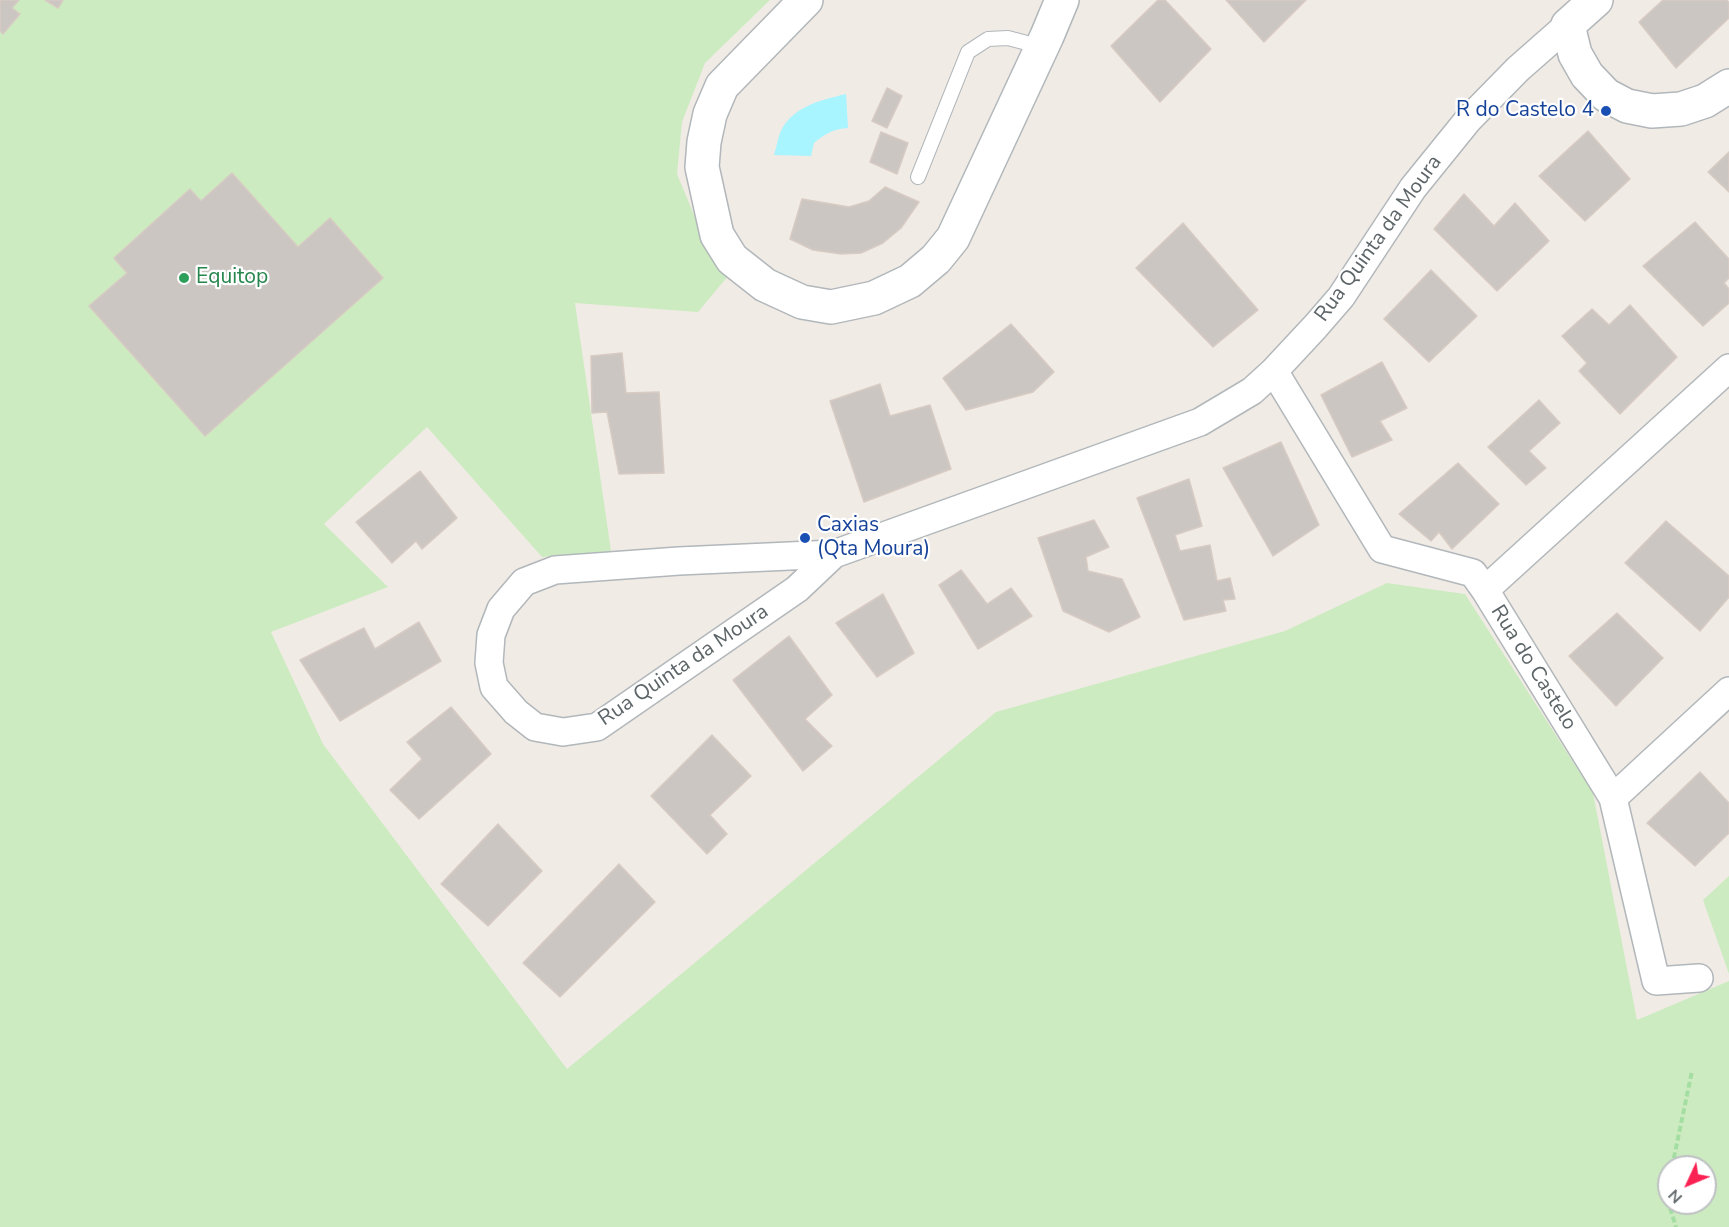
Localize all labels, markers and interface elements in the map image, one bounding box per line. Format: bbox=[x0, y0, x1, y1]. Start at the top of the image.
place label: R do Castelo 4 bbox=[1456, 98, 1594, 124]
marker: R do Castelo 4 bbox=[1599, 104, 1613, 118]
street label: Rua Quinta da Moura bbox=[1310, 151, 1448, 327]
place label: Equitop bbox=[196, 265, 268, 291]
marker: Equitop bbox=[177, 271, 191, 285]
place label: Caxias (Qta Moura) bbox=[817, 513, 930, 563]
marker: Caxias (Qta Moura) bbox=[798, 531, 812, 545]
street label: Rua Quinta da Moura bbox=[594, 600, 774, 732]
street label: Rua do Castelo bbox=[1484, 601, 1582, 735]
north arrow bbox=[1657, 1155, 1717, 1215]
text: N bbox=[1663, 1184, 1688, 1208]

